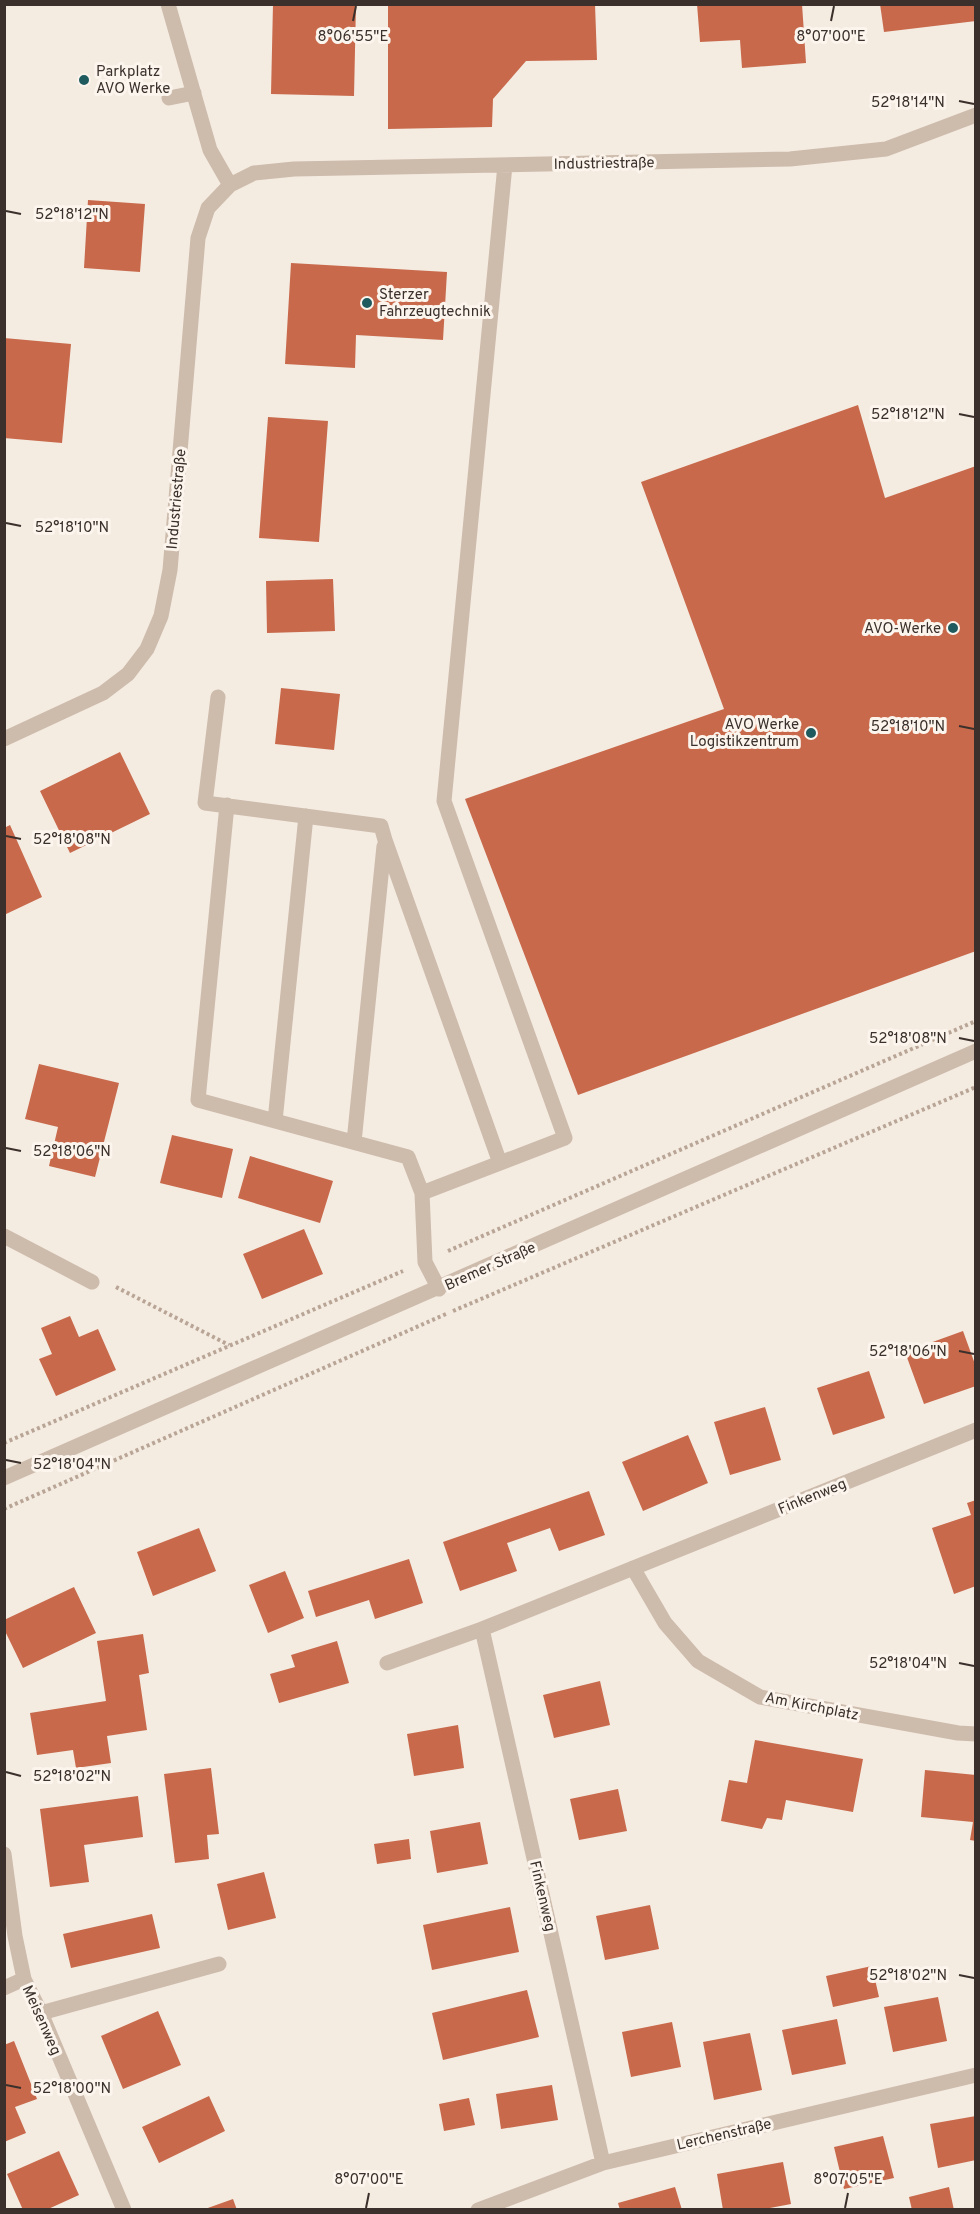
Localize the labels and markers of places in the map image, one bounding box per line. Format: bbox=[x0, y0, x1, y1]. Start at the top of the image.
place label: Parkplatz AVO Werke bbox=[96, 63, 170, 99]
marker: Parkplatz AVO Werke bbox=[77, 73, 91, 87]
place label: Sterzer Fahrzeugtechnik bbox=[379, 286, 491, 322]
marker: Sterzer Fahrzeugtechnik bbox=[360, 296, 374, 310]
place label: AVO-Werke bbox=[864, 620, 941, 639]
marker: AVO-Werke bbox=[946, 621, 960, 635]
place label: AVO Werke Logistikzentrum bbox=[690, 716, 799, 752]
marker: AVO Werke Logistikzentrum bbox=[804, 726, 818, 740]

